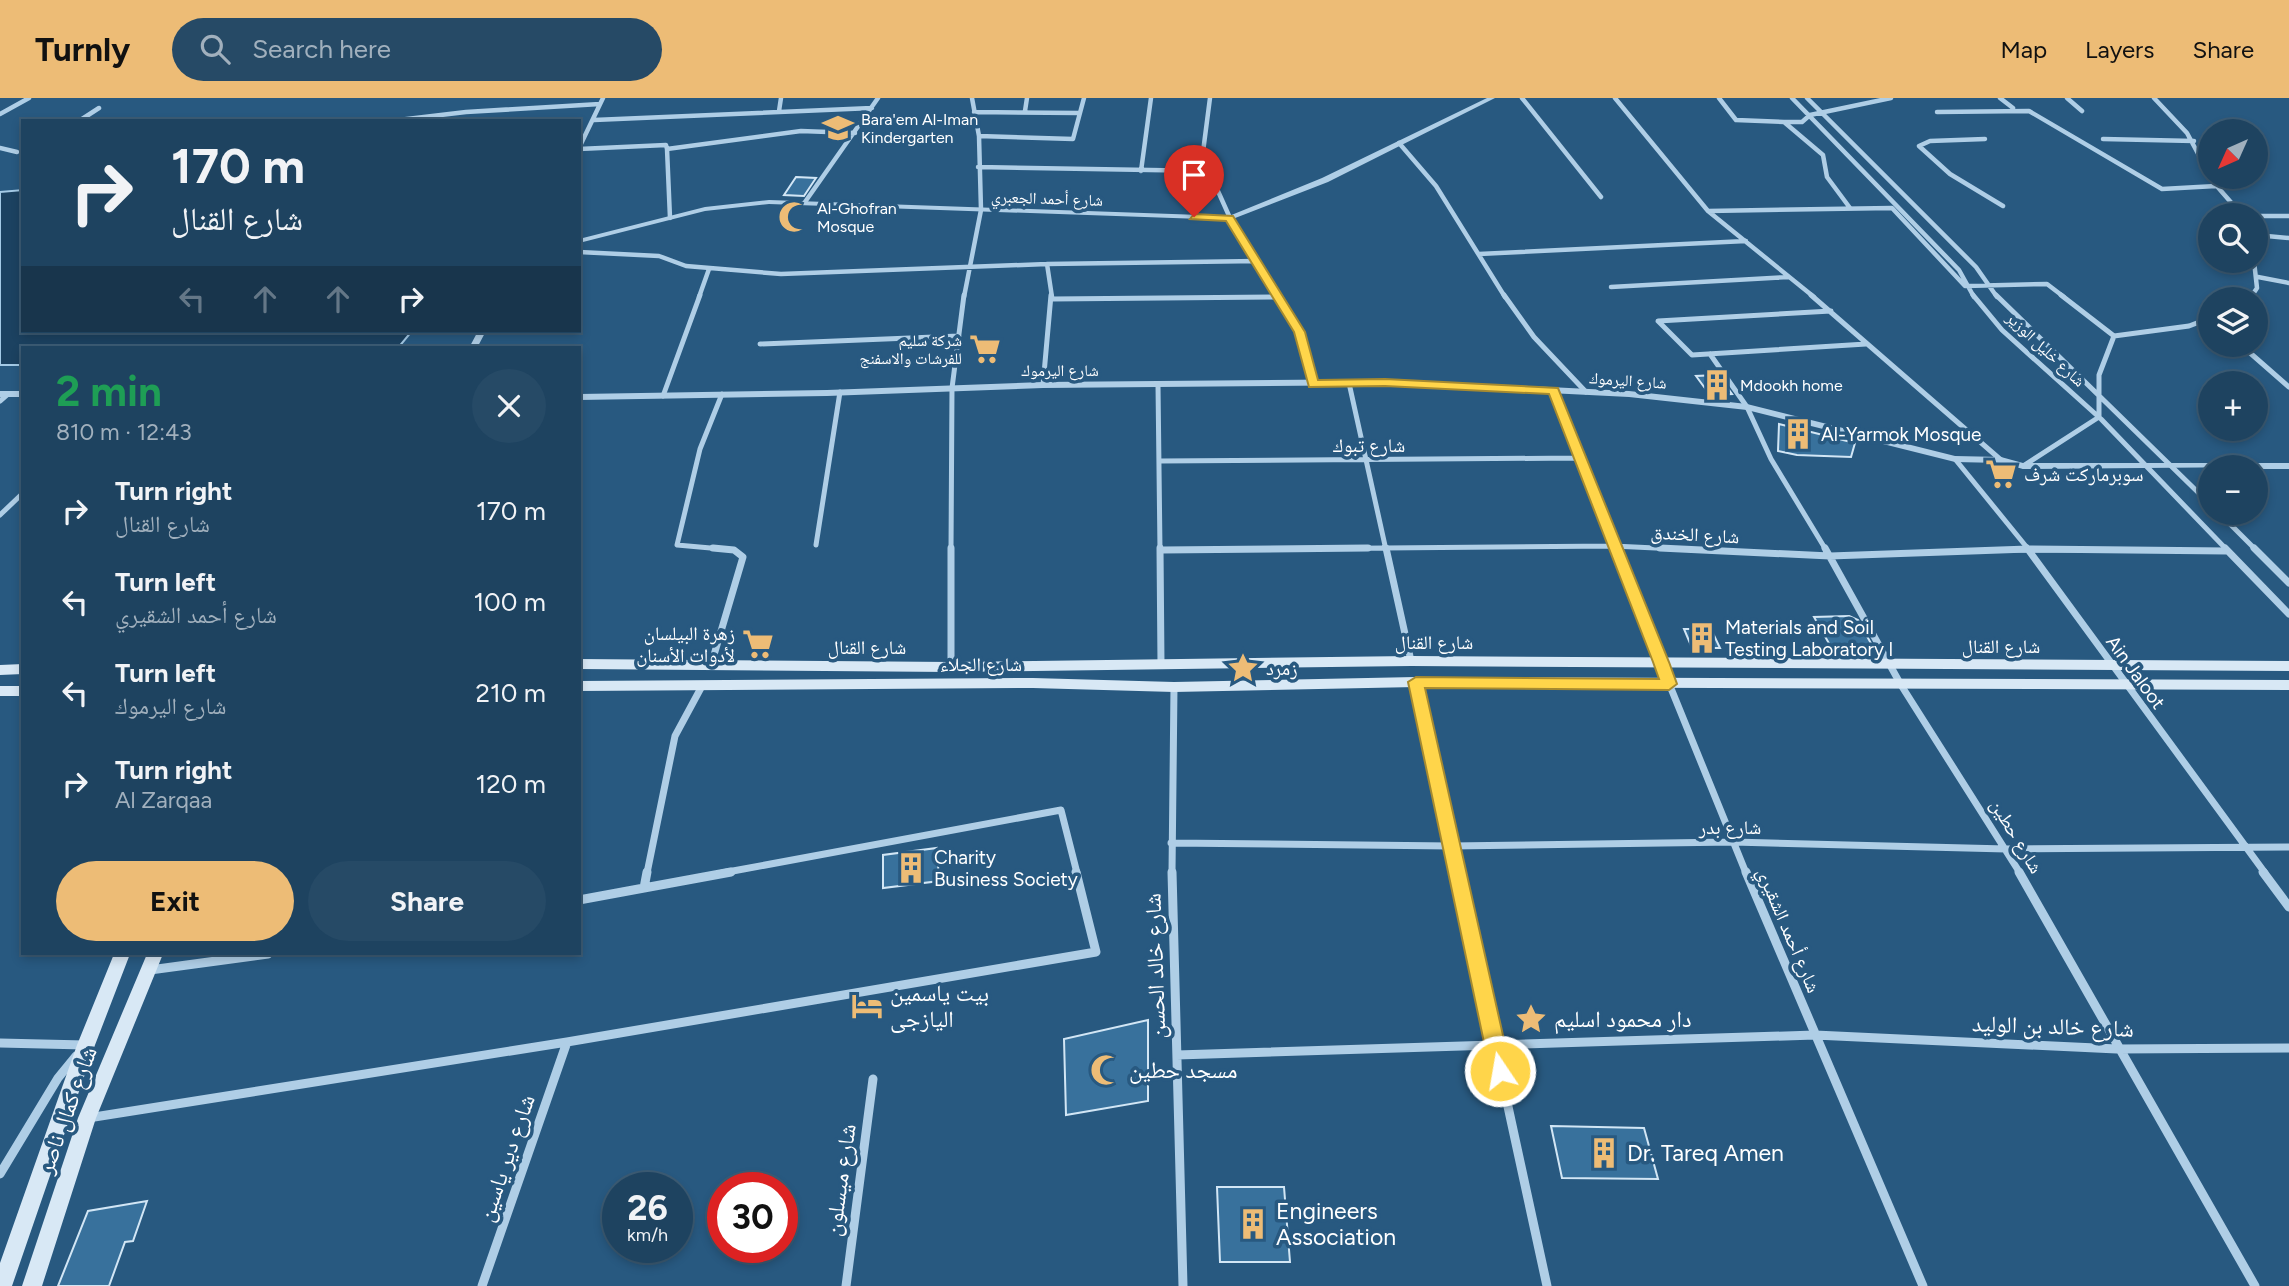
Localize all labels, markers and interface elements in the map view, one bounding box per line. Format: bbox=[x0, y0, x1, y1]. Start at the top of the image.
search box bbox=[172, 18, 662, 81]
text: Turnly bbox=[35, 30, 130, 69]
icon: search bbox=[196, 30, 234, 68]
text: Search here bbox=[252, 33, 391, 65]
text: Map bbox=[2000, 35, 2047, 64]
text: Layers bbox=[2085, 35, 2154, 64]
text: Share bbox=[2192, 35, 2254, 64]
place label: Bara'em Al-Iman Kindergarten bbox=[861, 110, 978, 147]
school or university icon: Bara'em Al-Iman Kindergarten bbox=[821, 111, 855, 145]
north arrow bbox=[2198, 119, 2268, 189]
map controls bbox=[2198, 119, 2268, 525]
text: 170 m bbox=[171, 136, 305, 195]
pin bbox=[1164, 145, 1224, 217]
icon: right bbox=[56, 147, 147, 238]
icon: arrive bbox=[1175, 156, 1213, 194]
street label: شارع أحمد الجعبري bbox=[991, 187, 1103, 213]
place label: Al-Ghofran Mosque bbox=[817, 199, 897, 236]
text: شارع القنال bbox=[171, 200, 303, 238]
mosque icon: Al-Ghofran Mosque bbox=[777, 200, 811, 234]
button: search bbox=[2198, 203, 2268, 273]
icon: left bbox=[173, 280, 211, 318]
icon: ahead bbox=[246, 280, 284, 318]
icon: ahead bbox=[319, 280, 357, 318]
icon: right bbox=[392, 280, 430, 318]
button: layers bbox=[2198, 287, 2268, 357]
street label: شارع خليل الوزير bbox=[2001, 307, 2089, 391]
place label: شركة سليم للفرشات والاسفنج bbox=[860, 331, 962, 369]
supermarket icon: شركة سليم للفرشات والاسفنج bbox=[968, 332, 1002, 366]
street label: شارع اليرموك bbox=[1021, 361, 1099, 381]
text: 2 min bbox=[56, 366, 162, 417]
street label: شارع اليرموك bbox=[1589, 368, 1667, 394]
building icon: Mdookh home bbox=[1700, 368, 1734, 402]
button: close bbox=[472, 369, 546, 443]
button: + bbox=[2198, 371, 2268, 441]
place label: Mdookh home bbox=[1740, 376, 1843, 395]
building icon: Al-Yarmok Mosque bbox=[1781, 417, 1815, 451]
text: 810 m · 12:43 bbox=[56, 418, 192, 446]
place label: Al-Yarmok Mosque bbox=[1821, 423, 1981, 446]
street label: شارع تبوك bbox=[1333, 434, 1405, 457]
button: − bbox=[2198, 455, 2268, 525]
supermarket icon: سوبرماركت شرف bbox=[1984, 457, 2018, 491]
place label: سوبرماركت شرف bbox=[2024, 463, 2144, 486]
text: Turn right bbox=[115, 475, 232, 507]
icon: right bbox=[56, 492, 94, 530]
text: 170 m bbox=[476, 495, 546, 527]
text: شارع القنال bbox=[115, 510, 210, 538]
street label: شارع الخندق bbox=[1650, 521, 1740, 548]
text: Turn left bbox=[115, 566, 216, 598]
icon: left bbox=[56, 583, 94, 621]
text: 100 m bbox=[473, 586, 546, 618]
text: شارع أحمد الشقيري bbox=[115, 601, 277, 629]
place label: Materials and Soil Testing Laboratory l bbox=[1725, 616, 1893, 661]
building icon: Materials and Soil Testing Laboratory l bbox=[1685, 621, 1719, 655]
place label: زهرة البيلسان لأدوات الأسنان bbox=[636, 622, 735, 667]
supermarket icon: زهرة البيلسان لأدوات الأسنان bbox=[741, 627, 775, 661]
street label: شارع القنال bbox=[1395, 631, 1473, 654]
street label: Ain Jaloot bbox=[2101, 631, 2170, 714]
street label: شارع القنال bbox=[1962, 635, 2040, 658]
street label: شارع القنال bbox=[828, 636, 906, 659]
place icon: زمرد bbox=[1226, 651, 1260, 685]
street label: شارع الجلاء bbox=[940, 653, 1022, 676]
text: Turn left bbox=[115, 657, 216, 689]
place label: زمرد bbox=[1266, 657, 1298, 680]
icon: left bbox=[56, 674, 94, 712]
text: 210 m bbox=[476, 677, 546, 709]
text: شارع اليرموك bbox=[115, 692, 226, 720]
text: Turn right bbox=[115, 754, 232, 786]
icon: right bbox=[56, 765, 94, 803]
text: 120 m bbox=[476, 768, 546, 800]
text: Al Zarqaa bbox=[115, 786, 212, 814]
street label: شارع حطين bbox=[1985, 795, 2048, 878]
street label: شارع بدر bbox=[1698, 816, 1761, 839]
place label: Charity Business Society bbox=[934, 846, 1078, 891]
building icon: Charity Business Society bbox=[894, 851, 928, 885]
button: Exit bbox=[56, 861, 294, 941]
button: Share bbox=[308, 861, 546, 941]
street label: شارع أحمد الشقيري bbox=[1748, 864, 1825, 998]
street label: شارع خالد الحسن bbox=[1138, 893, 1173, 1039]
place label: بيت ياسمين اليازجى bbox=[890, 979, 989, 1033]
hotel icon: بيت ياسمين اليازجى bbox=[850, 989, 884, 1023]
place icon: دار محمود اسليم bbox=[1514, 1002, 1548, 1036]
place label: دار محمود اسليم bbox=[1554, 1005, 1692, 1035]
street label: شارع خالد بن الوليد bbox=[1972, 1009, 2134, 1044]
position arrow bbox=[1463, 1034, 1537, 1108]
street label: شارع كمال ناصر bbox=[31, 1043, 104, 1179]
mosque icon: مسجد حطين bbox=[1089, 1053, 1123, 1087]
place label: مسجد حطين bbox=[1129, 1056, 1237, 1084]
street label: شارع دير ياسين bbox=[471, 1091, 542, 1225]
street label: شارع ميسلون bbox=[818, 1122, 863, 1238]
building icon: Dr. Tareq Amen bbox=[1587, 1136, 1621, 1170]
place label: Dr. Tareq Amen bbox=[1627, 1139, 1784, 1167]
speed limit sign: 30 bbox=[707, 1172, 798, 1263]
text: 26 bbox=[627, 1187, 668, 1229]
place label: Engineers Association bbox=[1276, 1197, 1396, 1251]
building icon: Engineers Association bbox=[1236, 1207, 1270, 1241]
text: km/h bbox=[627, 1224, 668, 1246]

